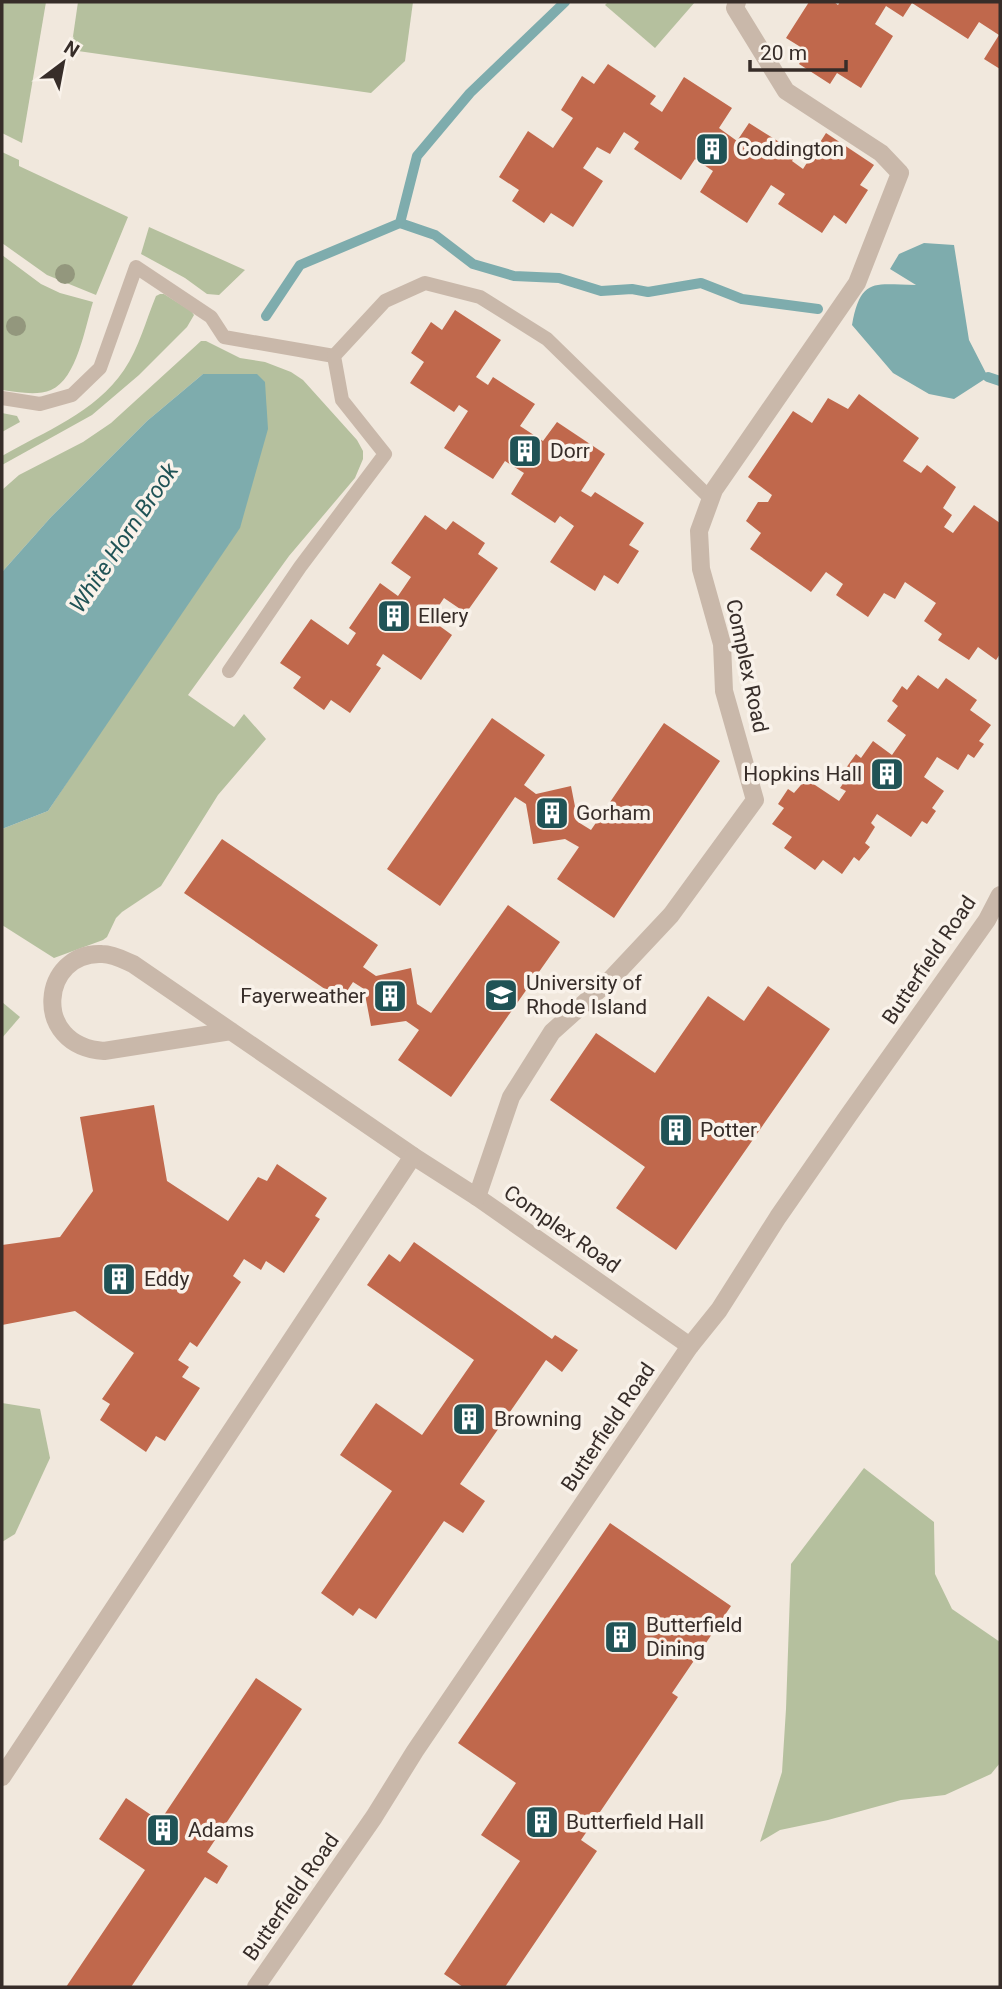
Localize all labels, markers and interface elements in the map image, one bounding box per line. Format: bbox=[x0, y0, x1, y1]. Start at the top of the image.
north arrow bbox=[28, 28, 98, 98]
scale bar bbox=[750, 28, 846, 72]
text: N bbox=[60, 36, 84, 62]
text: 20 m bbox=[760, 41, 807, 65]
building icon: Coddington bbox=[693, 130, 731, 168]
place label: Coddington bbox=[736, 137, 844, 161]
building icon: Dorr bbox=[506, 432, 544, 470]
place label: Dorr bbox=[550, 439, 590, 463]
water label: White Horn Brook bbox=[64, 458, 184, 618]
building icon: Ellery bbox=[375, 597, 413, 635]
street label: Complex Road bbox=[721, 597, 773, 735]
place label: Ellery bbox=[418, 604, 469, 628]
building icon: Hopkins Hall bbox=[868, 755, 906, 793]
place label: Hopkins Hall bbox=[743, 762, 862, 786]
building icon: Gorham bbox=[533, 794, 571, 832]
place label: Gorham bbox=[576, 801, 651, 825]
street label: Butterfield Road bbox=[877, 891, 981, 1029]
place label: University of Rhode Island bbox=[526, 971, 647, 1019]
school or university icon: University of Rhode Island bbox=[482, 976, 520, 1014]
building icon: Fayerweather bbox=[371, 977, 409, 1015]
place label: Fayerweather bbox=[240, 984, 366, 1008]
building icon: Potter bbox=[657, 1111, 695, 1149]
place label: Potter bbox=[700, 1118, 757, 1142]
street label: Complex Road bbox=[499, 1180, 625, 1278]
building icon: Eddy bbox=[100, 1260, 138, 1298]
place label: Eddy bbox=[144, 1267, 189, 1291]
street label: Butterfield Road bbox=[556, 1358, 660, 1496]
building icon: Browning bbox=[450, 1400, 488, 1438]
place label: Browning bbox=[494, 1407, 582, 1431]
place label: Butterfield Dining bbox=[646, 1613, 742, 1661]
building icon: Butterfield Dining bbox=[602, 1618, 640, 1656]
building icon: Butterfield Hall bbox=[523, 1803, 561, 1841]
place label: Butterfield Hall bbox=[566, 1810, 704, 1834]
building icon: Adams bbox=[144, 1811, 182, 1849]
place label: Adams bbox=[188, 1818, 254, 1842]
street label: Butterfield Road bbox=[238, 1829, 344, 1965]

